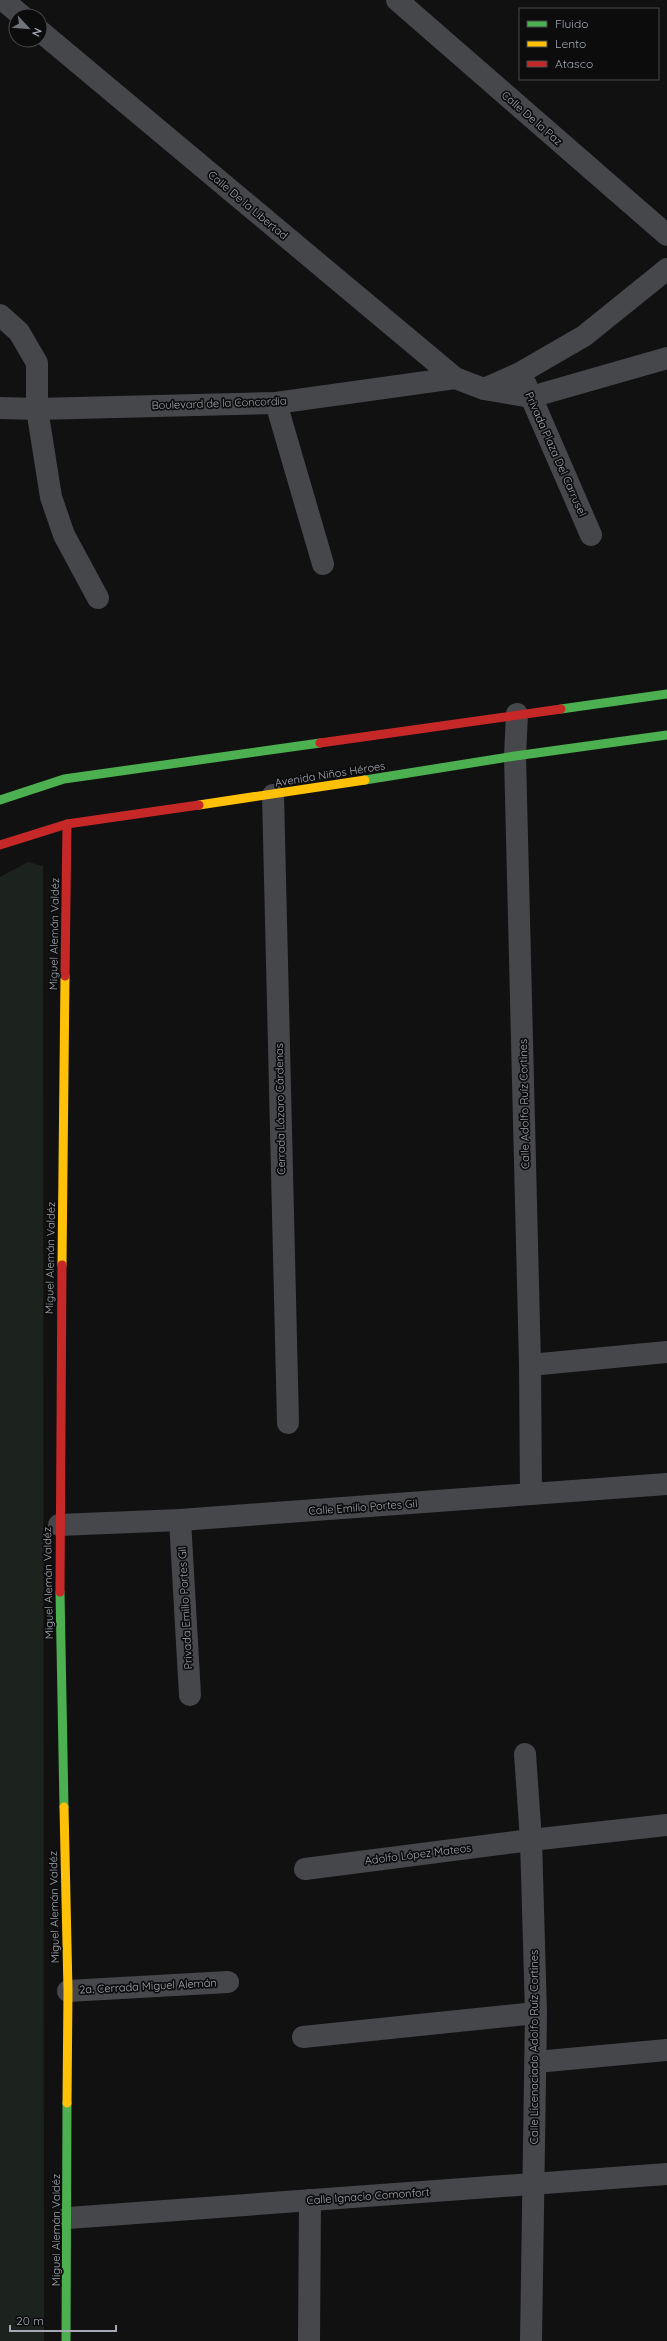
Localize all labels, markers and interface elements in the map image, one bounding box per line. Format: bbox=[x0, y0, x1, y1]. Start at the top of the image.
north arrow bbox=[8, 8, 48, 48]
legend bbox=[519, 8, 659, 80]
text: Fluido bbox=[555, 16, 588, 31]
text: N bbox=[29, 26, 45, 39]
text: Lento bbox=[555, 36, 586, 51]
text: Atasco bbox=[555, 56, 593, 71]
street label: Calle De la Paz bbox=[499, 88, 565, 148]
street label: Calle De la Libertad bbox=[205, 168, 291, 242]
street label: Privada Plaza Del Carrusel bbox=[522, 390, 590, 518]
street label: Boulevard de la Concordia bbox=[151, 394, 287, 412]
street label: Avenida Niños Héroes bbox=[274, 758, 386, 790]
street label: Miguel Alemán Valdéz bbox=[46, 878, 62, 990]
street label: Calle Adolfo Ruíz Cortines bbox=[516, 1039, 532, 1169]
street label: Cerrada Lázaro Cárdenas bbox=[272, 1043, 288, 1175]
street label: Miguel Alemán Valdéz bbox=[42, 1202, 58, 1314]
street label: Calle Emilio Portes Gil bbox=[308, 1496, 418, 1518]
street label: Miguel Alemán Valdéz bbox=[40, 1527, 56, 1639]
street label: Privada Emilio Portes Gil bbox=[175, 1546, 195, 1670]
street label: Adolfo López Mateos bbox=[364, 1841, 472, 1867]
street label: Miguel Alemán Valdéz bbox=[46, 1851, 62, 1963]
street label: Calle Licenaciado Adolfo Ruíz Cortines bbox=[527, 1950, 541, 2144]
street label: 2a. Cerrada Miguel Alemán bbox=[79, 1975, 217, 1997]
street label: Miguel Alemán Valdéz bbox=[49, 2174, 63, 2286]
street label: Calle Ignacio Comonfort bbox=[306, 2185, 430, 2207]
scale bar bbox=[10, 2307, 116, 2333]
text: 20 m bbox=[16, 2313, 44, 2328]

